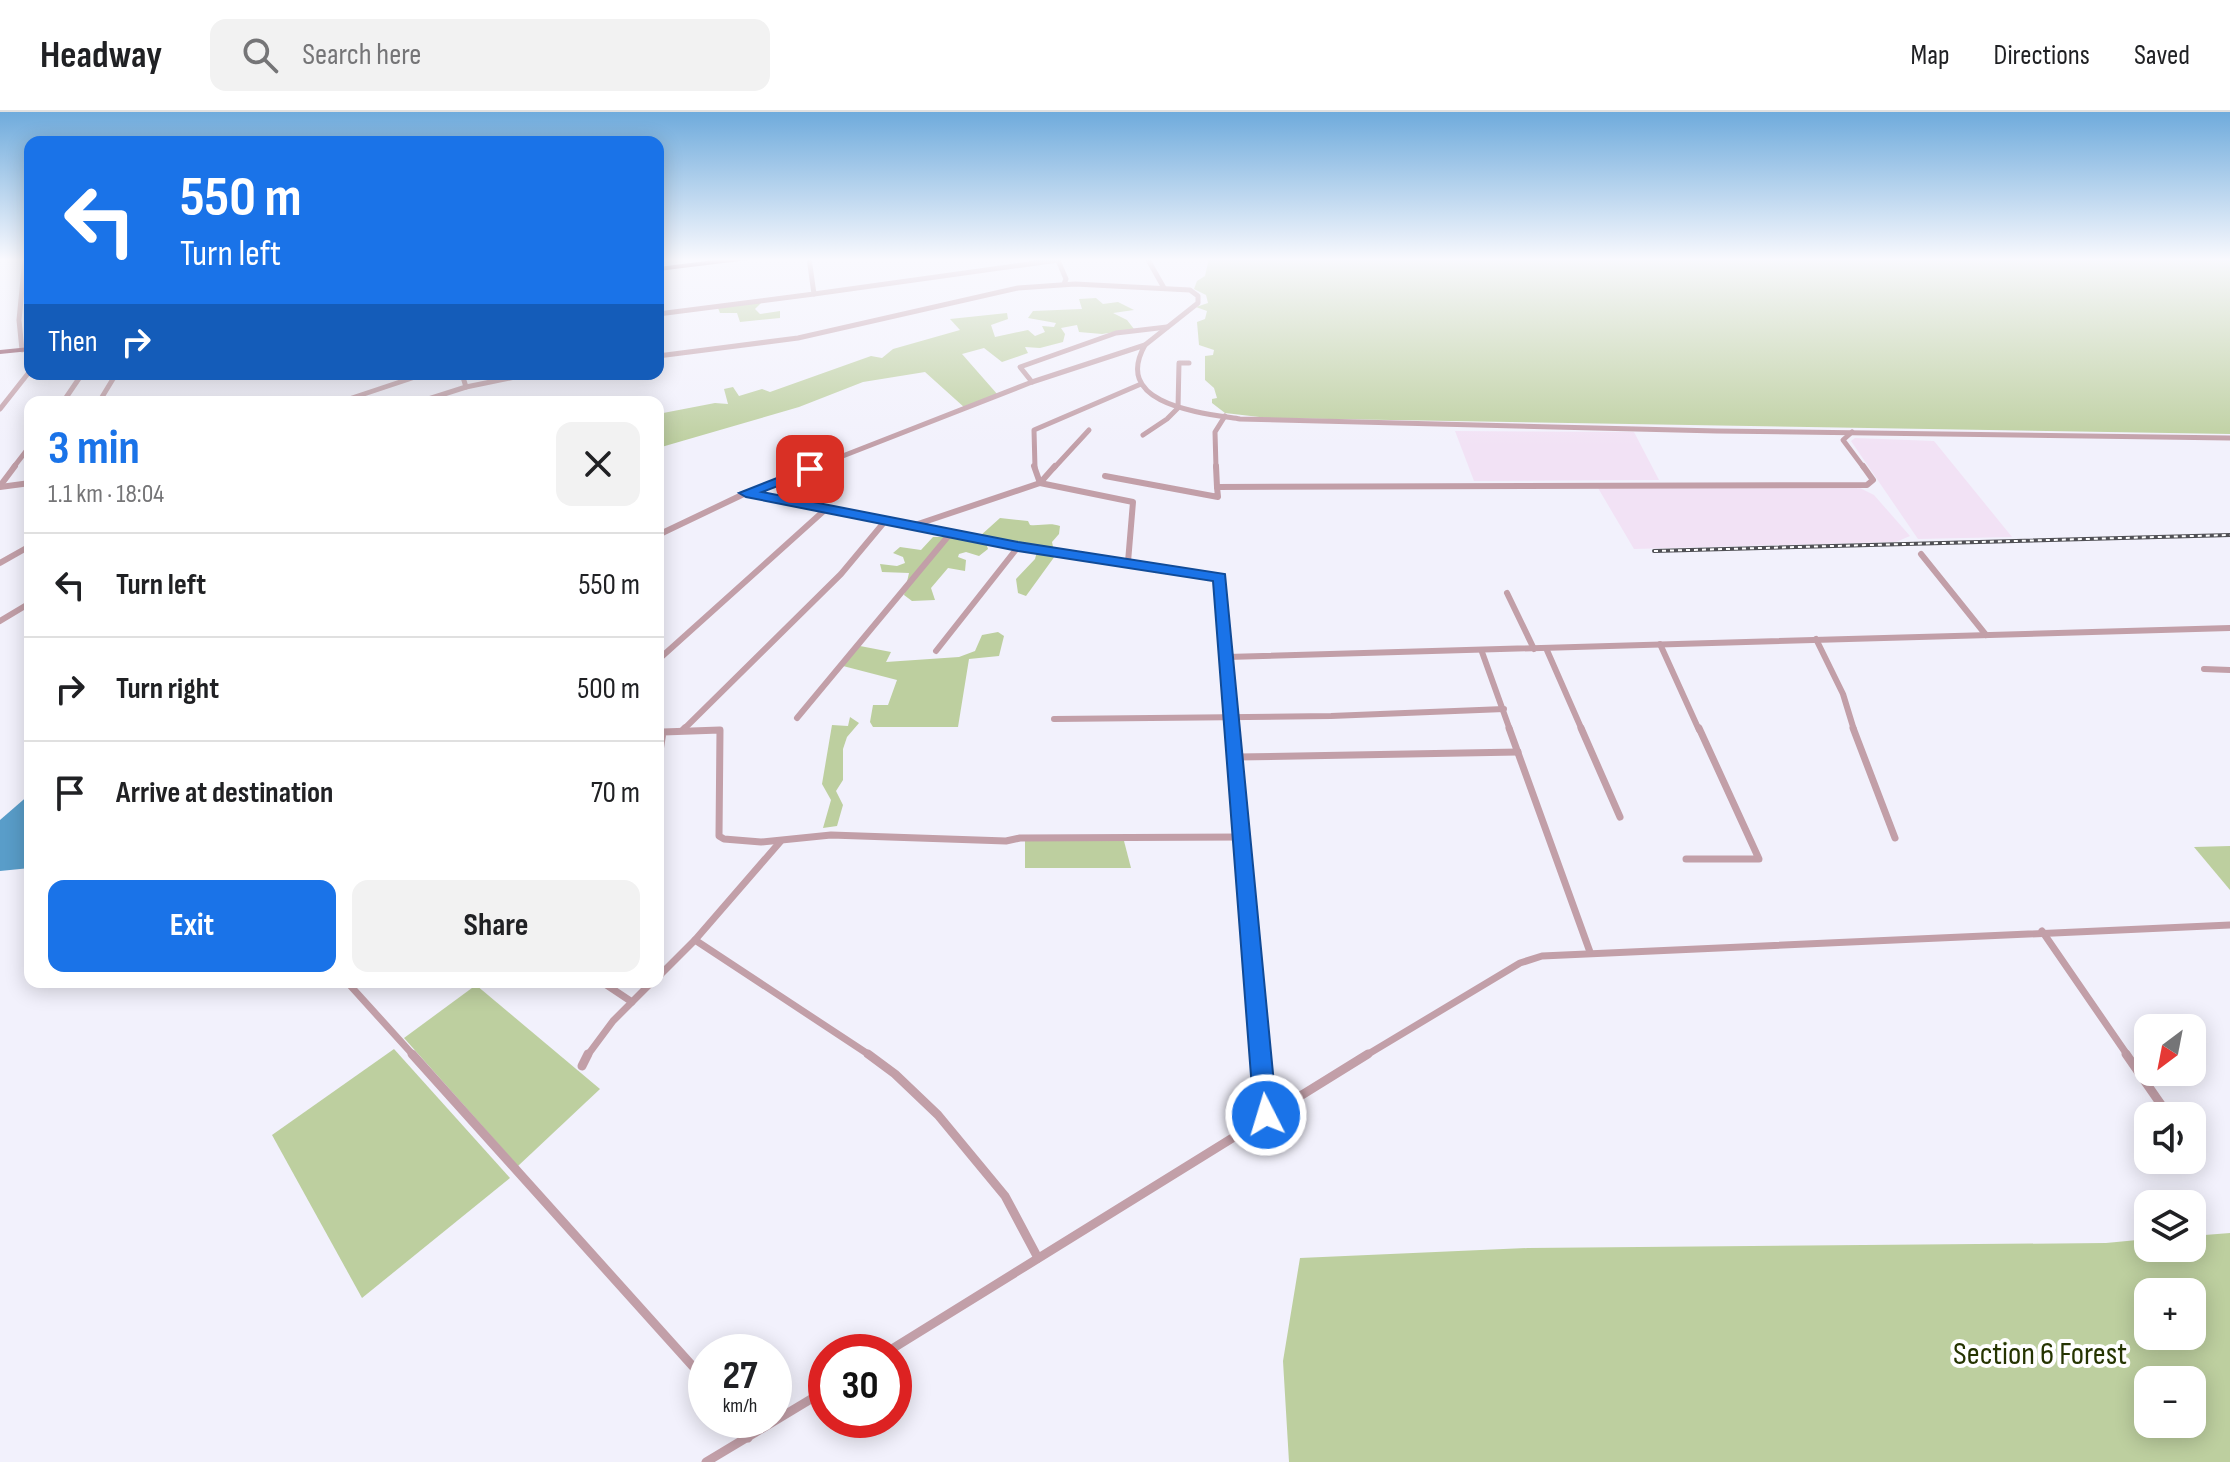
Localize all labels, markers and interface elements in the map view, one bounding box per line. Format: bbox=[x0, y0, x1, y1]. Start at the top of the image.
search box bbox=[210, 19, 770, 91]
text: Headway bbox=[40, 33, 162, 78]
icon: search bbox=[238, 33, 282, 77]
text: Search here bbox=[302, 37, 421, 73]
text: Map bbox=[1911, 39, 1950, 72]
text: Directions bbox=[1994, 39, 2090, 72]
text: Saved bbox=[2134, 39, 2190, 72]
text: 550 m bbox=[180, 165, 302, 232]
icon: left bbox=[48, 168, 152, 272]
text: Turn left bbox=[180, 233, 281, 276]
icon: right bbox=[114, 320, 158, 364]
text: Then bbox=[48, 324, 98, 360]
text: 3 min bbox=[48, 420, 140, 477]
button: close bbox=[556, 422, 640, 506]
pin bbox=[776, 435, 844, 503]
icon: arrive bbox=[788, 447, 832, 491]
text: 1.1 km · 18:04 bbox=[48, 479, 164, 510]
icon: left bbox=[48, 563, 92, 607]
text: Turn left bbox=[116, 567, 206, 603]
text: 550 m bbox=[579, 567, 640, 603]
icon: right bbox=[48, 667, 92, 711]
text: Turn right bbox=[116, 671, 219, 707]
text: 500 m bbox=[577, 671, 640, 707]
icon: arrive bbox=[48, 771, 92, 815]
text: Arrive at destination bbox=[116, 775, 333, 811]
text: 70 m bbox=[591, 775, 640, 811]
button: Exit bbox=[48, 880, 336, 972]
button: Share bbox=[352, 880, 640, 972]
north arrow bbox=[2134, 1014, 2206, 1086]
map controls bbox=[2134, 1014, 2206, 1438]
position arrow bbox=[1224, 1073, 1308, 1157]
button: sound bbox=[2134, 1102, 2206, 1174]
button: layers bbox=[2134, 1190, 2206, 1262]
button: + bbox=[2134, 1278, 2206, 1350]
speed limit sign: 30 bbox=[808, 1334, 912, 1438]
park label: Section 6 Forest bbox=[1953, 1335, 2127, 1374]
text: 27 bbox=[723, 1352, 757, 1400]
button: − bbox=[2134, 1366, 2206, 1438]
text: km/h bbox=[723, 1394, 757, 1418]

